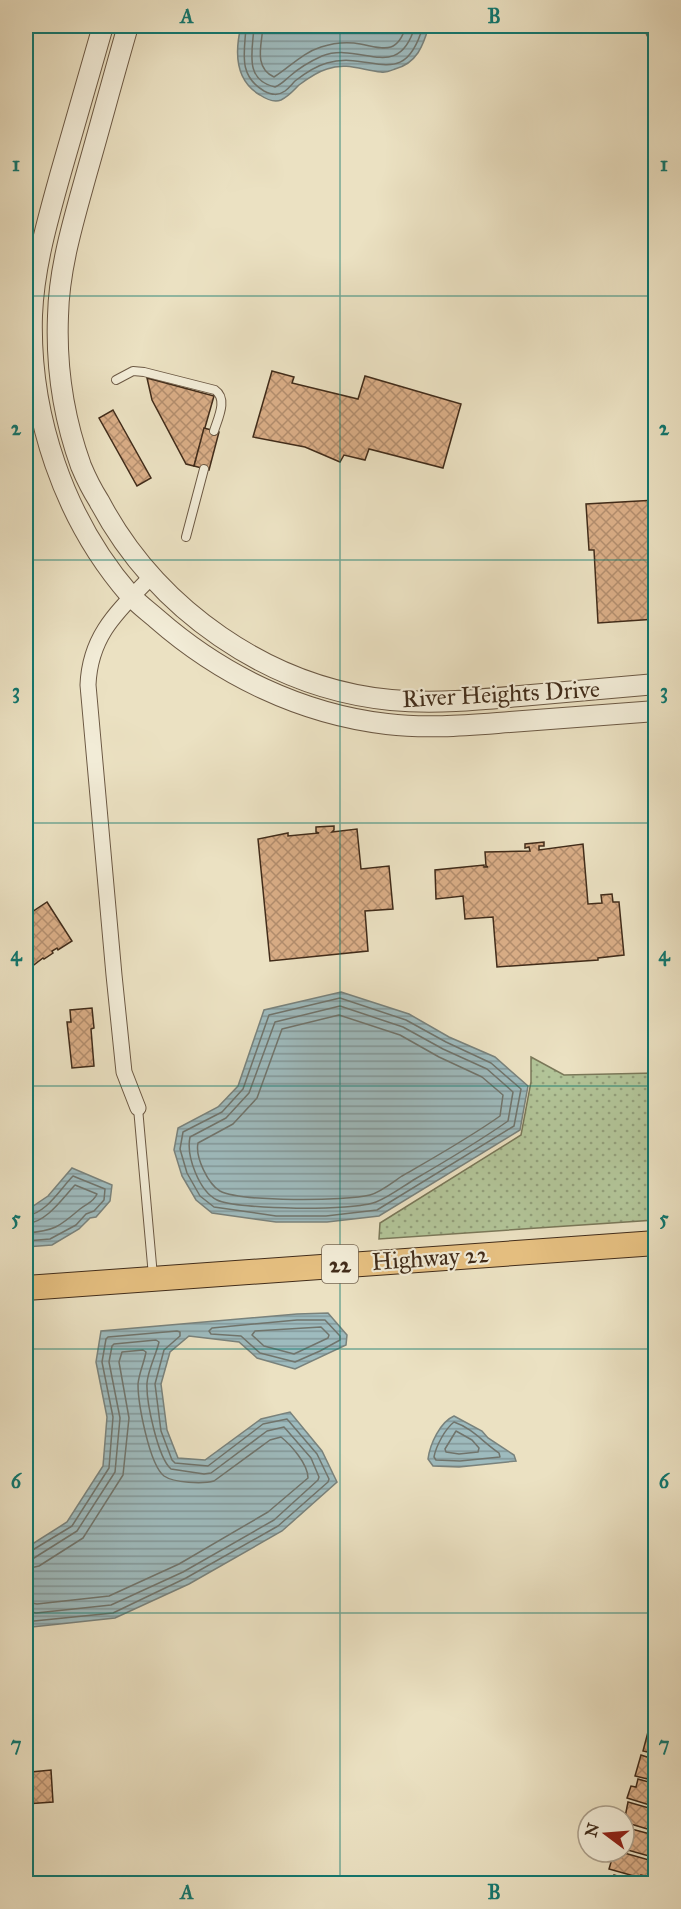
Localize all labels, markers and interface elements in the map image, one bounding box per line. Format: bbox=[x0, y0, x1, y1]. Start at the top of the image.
text: A bbox=[178, 4, 194, 28]
text: B bbox=[487, 4, 501, 28]
text: 1 bbox=[12, 152, 20, 176]
text: 1 bbox=[660, 152, 668, 176]
text: 2 bbox=[11, 416, 22, 440]
text: 2 bbox=[659, 416, 670, 440]
street label: River Heights Drive bbox=[401, 674, 601, 714]
text: 3 bbox=[12, 679, 20, 704]
text: 3 bbox=[660, 679, 668, 704]
text: 4 bbox=[10, 942, 22, 967]
text: 4 bbox=[658, 942, 670, 967]
text: 5 bbox=[11, 1206, 21, 1230]
text: 5 bbox=[659, 1206, 669, 1230]
street label: Highway 22 bbox=[371, 1239, 490, 1277]
road number: 22 bbox=[322, 1245, 358, 1283]
text: 6 bbox=[11, 1469, 23, 1493]
text: 6 bbox=[659, 1469, 671, 1493]
text: 7 bbox=[11, 1732, 22, 1756]
text: 7 bbox=[659, 1732, 670, 1756]
north arrow bbox=[576, 1804, 636, 1864]
text: N bbox=[581, 1820, 603, 1839]
text: A bbox=[178, 1880, 194, 1904]
text: B bbox=[487, 1880, 501, 1904]

